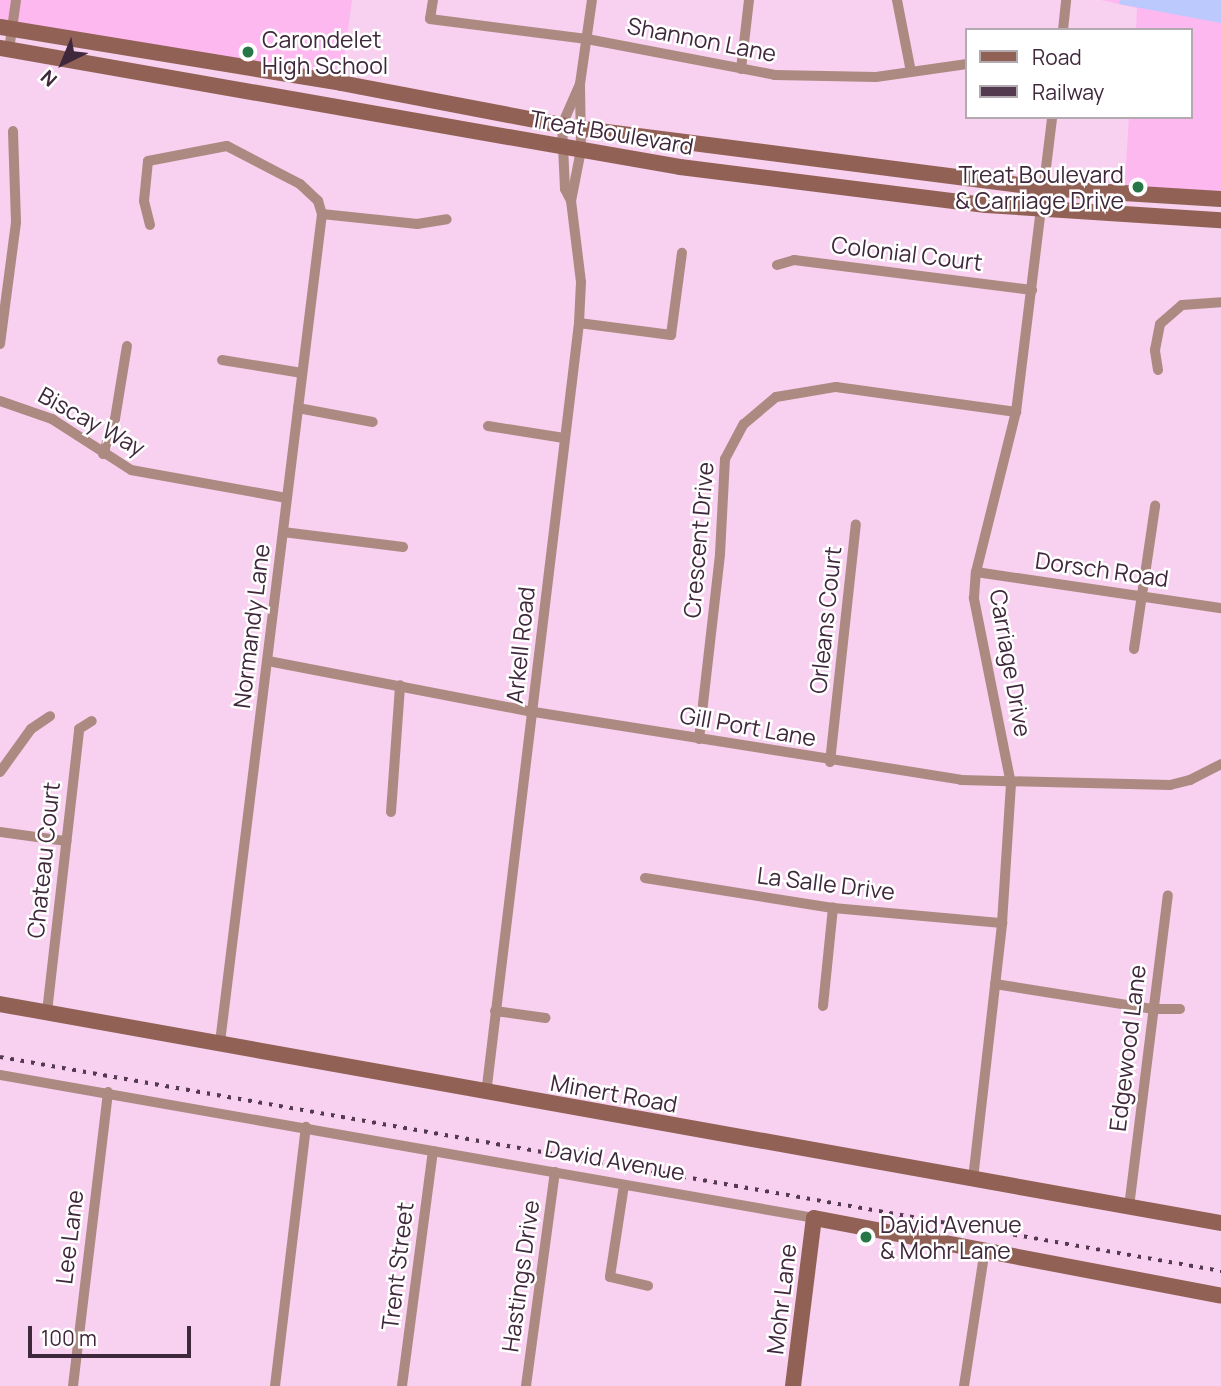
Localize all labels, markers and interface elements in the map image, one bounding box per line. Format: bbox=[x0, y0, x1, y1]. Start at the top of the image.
street label: Shannon Lane bbox=[625, 11, 779, 67]
place label: Carondelet High School bbox=[262, 25, 388, 79]
north arrow bbox=[28, 28, 98, 98]
legend bbox=[965, 28, 1193, 119]
text: Road bbox=[1032, 43, 1082, 71]
marker: Carondelet High School bbox=[240, 44, 256, 60]
text: N bbox=[35, 64, 63, 93]
text: Railway bbox=[1032, 78, 1104, 106]
street label: Treat Boulevard bbox=[528, 104, 696, 160]
place label: Treat Boulevard & Carriage Drive bbox=[955, 160, 1124, 214]
marker: Treat Boulevard & Carriage Drive bbox=[1130, 179, 1146, 195]
street label: Colonial Court bbox=[830, 230, 984, 276]
street label: Biscay Way bbox=[34, 380, 150, 462]
street label: Crescent Drive bbox=[677, 461, 719, 619]
street label: Normandy Lane bbox=[227, 542, 275, 710]
street label: Orleans Court bbox=[804, 545, 846, 695]
street label: Dorsch Road bbox=[1034, 546, 1170, 592]
street label: Arkell Road bbox=[500, 585, 540, 705]
street label: Carriage Drive bbox=[984, 587, 1038, 739]
street label: Gill Port Lane bbox=[678, 700, 818, 752]
street label: Chateau Court bbox=[21, 780, 65, 940]
street label: La Salle Drive bbox=[756, 861, 896, 905]
street label: Edgewood Lane bbox=[1103, 963, 1151, 1133]
street label: Minert Road bbox=[548, 1068, 680, 1118]
street label: David Avenue bbox=[543, 1134, 687, 1186]
street label: Lee Lane bbox=[50, 1188, 88, 1286]
street label: Hastings Drive bbox=[496, 1198, 544, 1354]
street label: Trent Street bbox=[375, 1200, 419, 1332]
place label: David Avenue & Mohr Lane bbox=[880, 1210, 1022, 1264]
marker: David Avenue & Mohr Lane bbox=[858, 1229, 874, 1245]
street label: Mohr Lane bbox=[761, 1242, 801, 1356]
scale bar bbox=[32, 1312, 194, 1356]
text: 100 m bbox=[41, 1324, 97, 1352]

